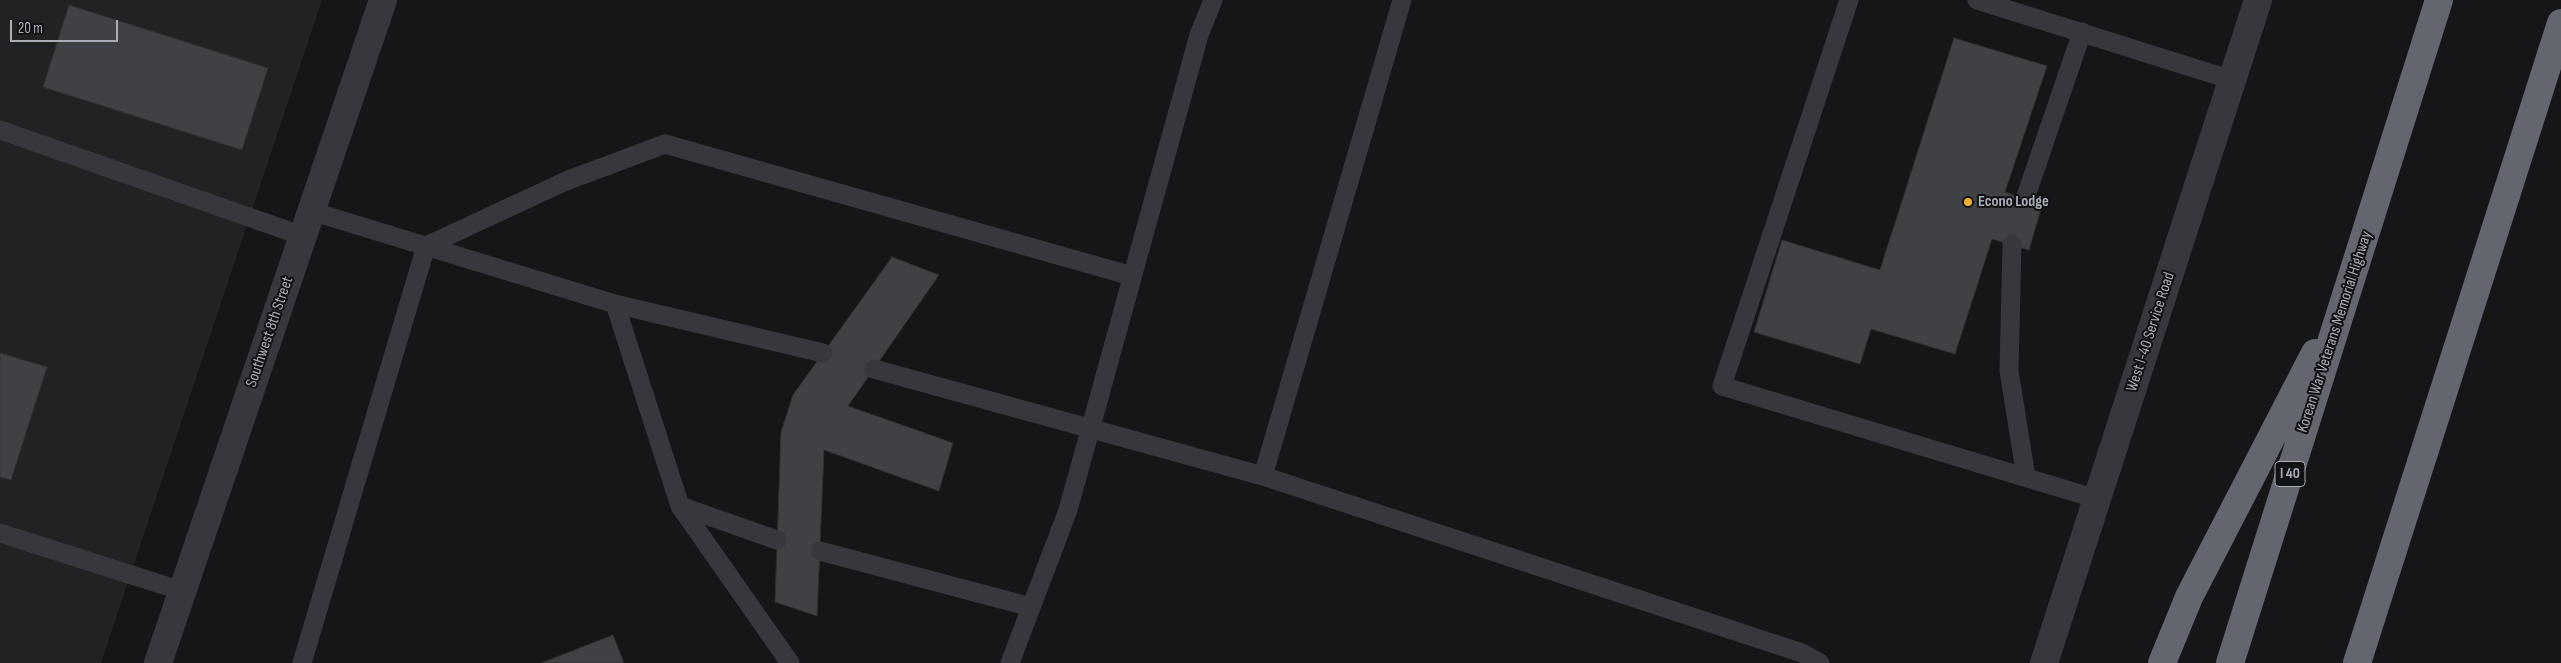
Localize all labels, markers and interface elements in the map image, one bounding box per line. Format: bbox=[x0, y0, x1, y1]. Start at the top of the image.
scale bar bbox=[12, 10, 120, 42]
text: 20 m bbox=[18, 19, 43, 38]
place label: Econo Lodge bbox=[1978, 192, 2049, 212]
marker: Econo Lodge bbox=[1962, 196, 1974, 208]
street label: Korean War Veterans Memorial Highway bbox=[2293, 229, 2377, 435]
street label: West I-40 Service Road bbox=[2123, 270, 2179, 394]
street label: Southwest 8th Street bbox=[242, 274, 298, 390]
road number: I 40 bbox=[2275, 462, 2305, 486]

